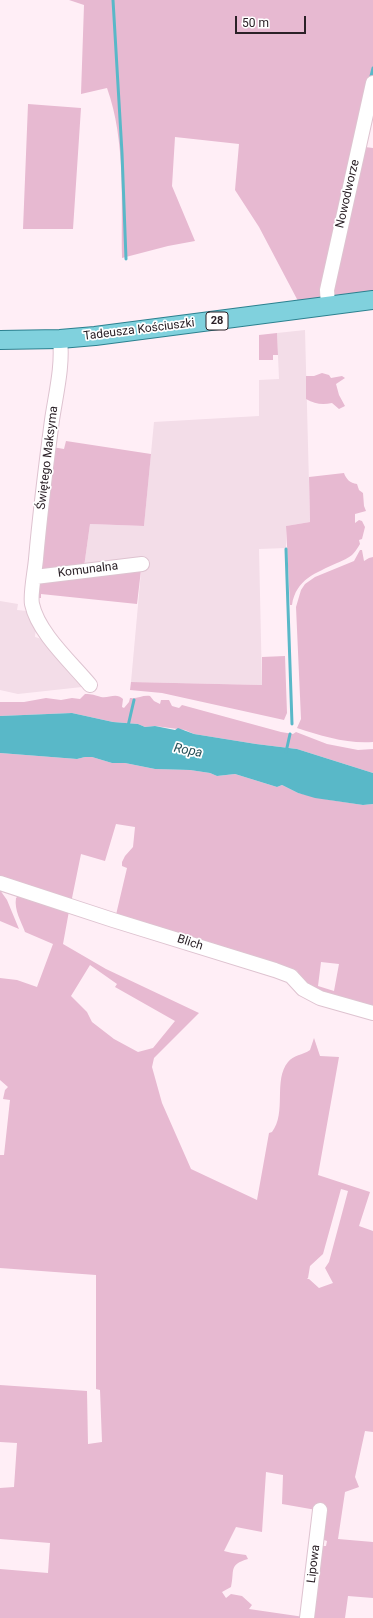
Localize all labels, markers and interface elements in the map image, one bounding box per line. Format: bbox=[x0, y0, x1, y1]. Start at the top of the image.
scale bar bbox=[237, 8, 308, 34]
text: 50 m bbox=[242, 16, 269, 30]
street label: Nowodworze bbox=[333, 158, 363, 230]
road number: 28 bbox=[206, 312, 228, 330]
street label: Tadeusza Kościuszki bbox=[83, 316, 195, 344]
street label: Świętego Maksyma bbox=[34, 405, 62, 511]
street label: Komunalna bbox=[57, 559, 119, 581]
water label: Ropa bbox=[172, 741, 204, 761]
street label: Blich bbox=[175, 932, 205, 954]
street label: Lipowa bbox=[305, 1544, 323, 1584]

